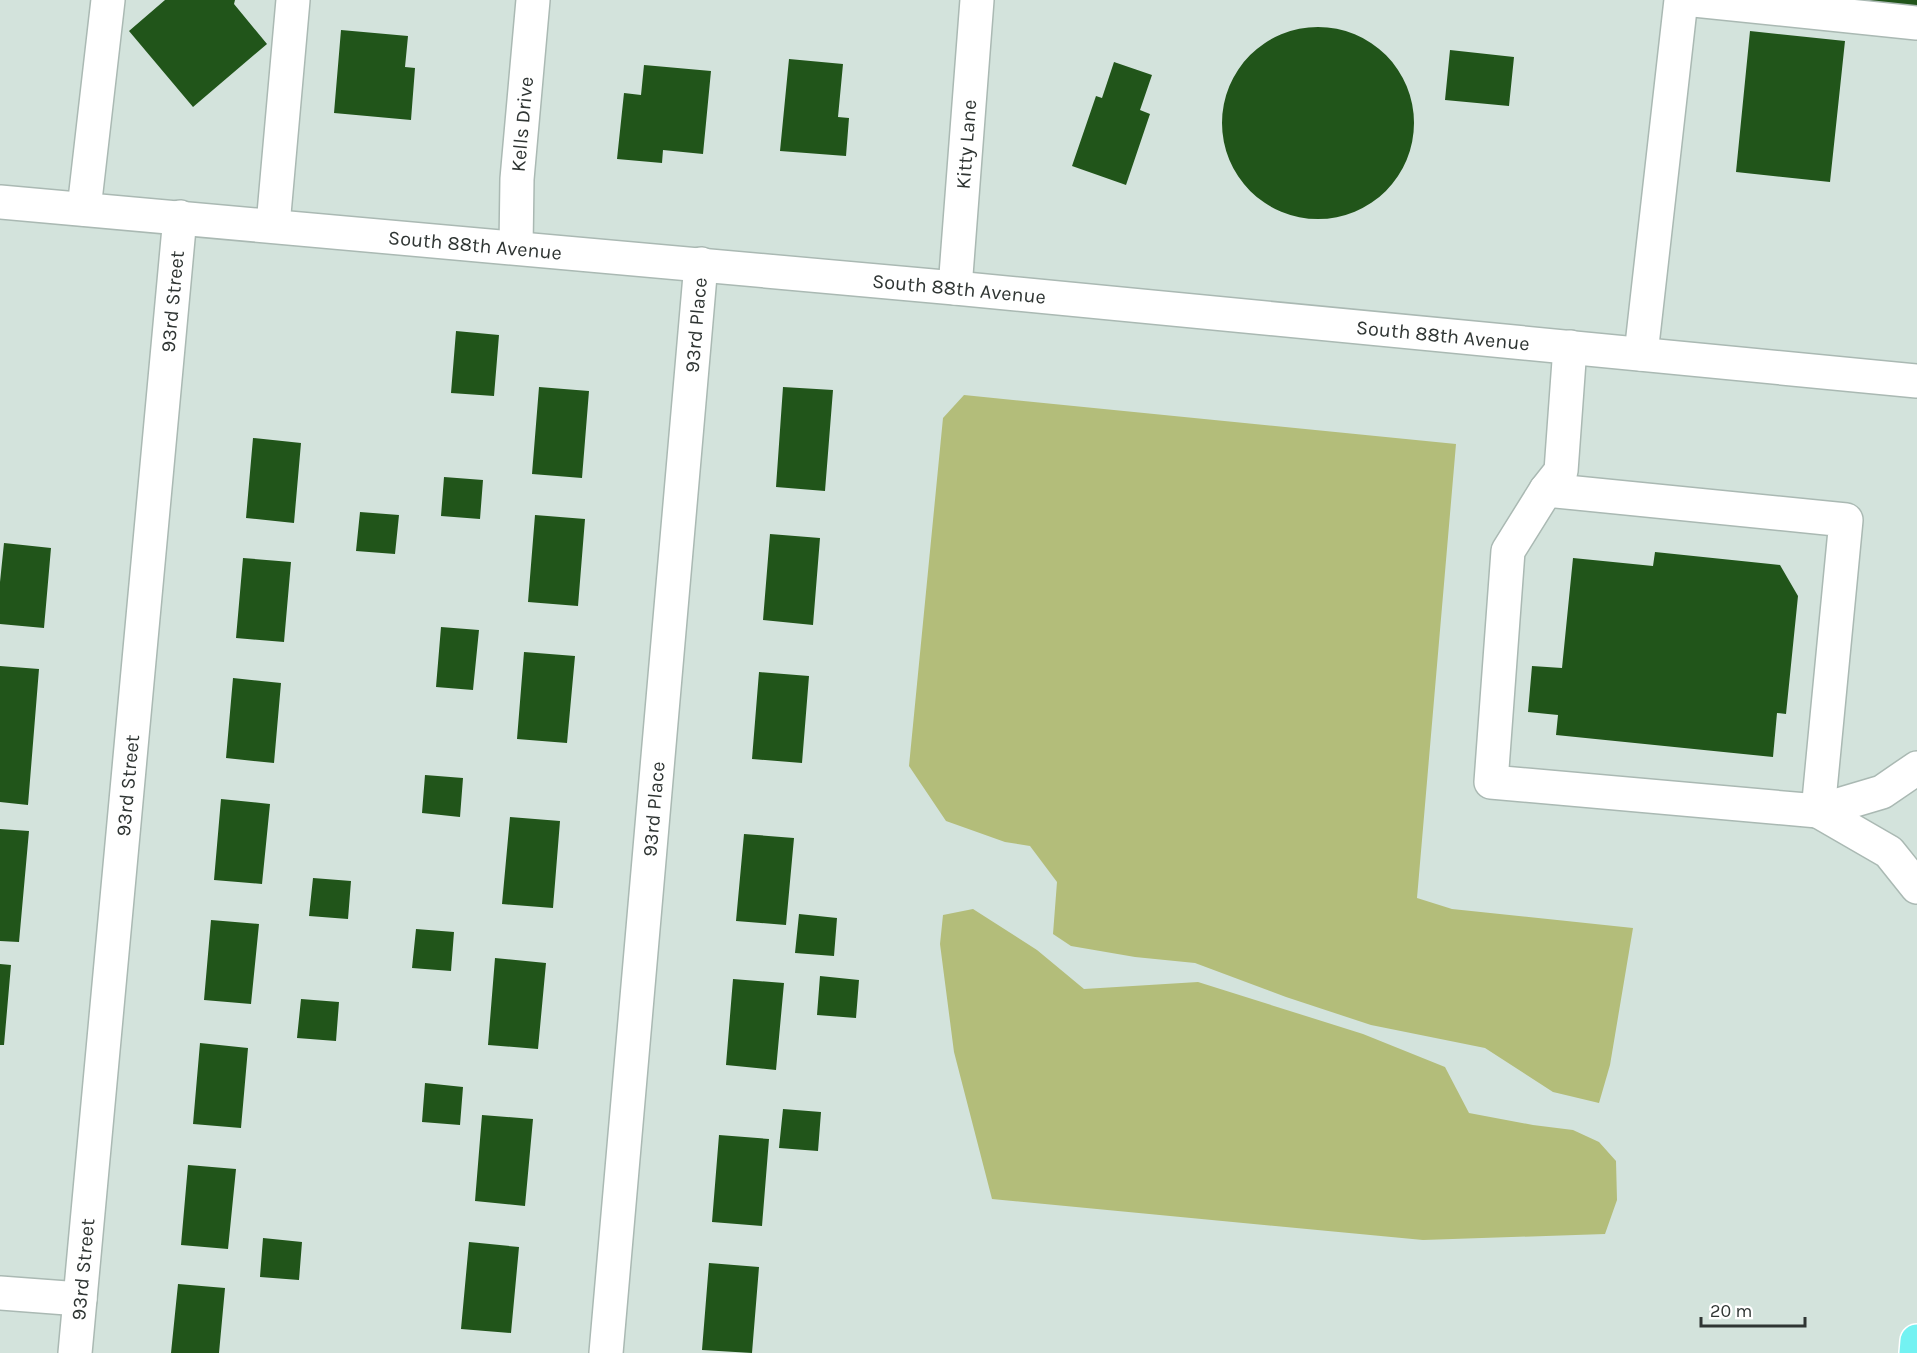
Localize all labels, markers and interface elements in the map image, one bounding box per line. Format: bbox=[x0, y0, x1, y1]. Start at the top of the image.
street label: Kells Drive bbox=[506, 76, 538, 173]
street label: Kitty Lane bbox=[951, 99, 981, 190]
street label: South 88th Avenue bbox=[387, 226, 563, 264]
street label: 93rd Street bbox=[156, 249, 188, 353]
street label: South 88th Avenue bbox=[871, 269, 1047, 308]
street label: 93rd Place bbox=[680, 276, 711, 374]
street label: South 88th Avenue bbox=[1355, 315, 1531, 355]
street label: 93rd Street bbox=[111, 733, 144, 837]
street label: 93rd Place bbox=[638, 760, 669, 858]
street label: 93rd Street bbox=[67, 1217, 99, 1321]
scale bar bbox=[1701, 1290, 1804, 1328]
text: 20 m bbox=[1710, 1300, 1752, 1322]

